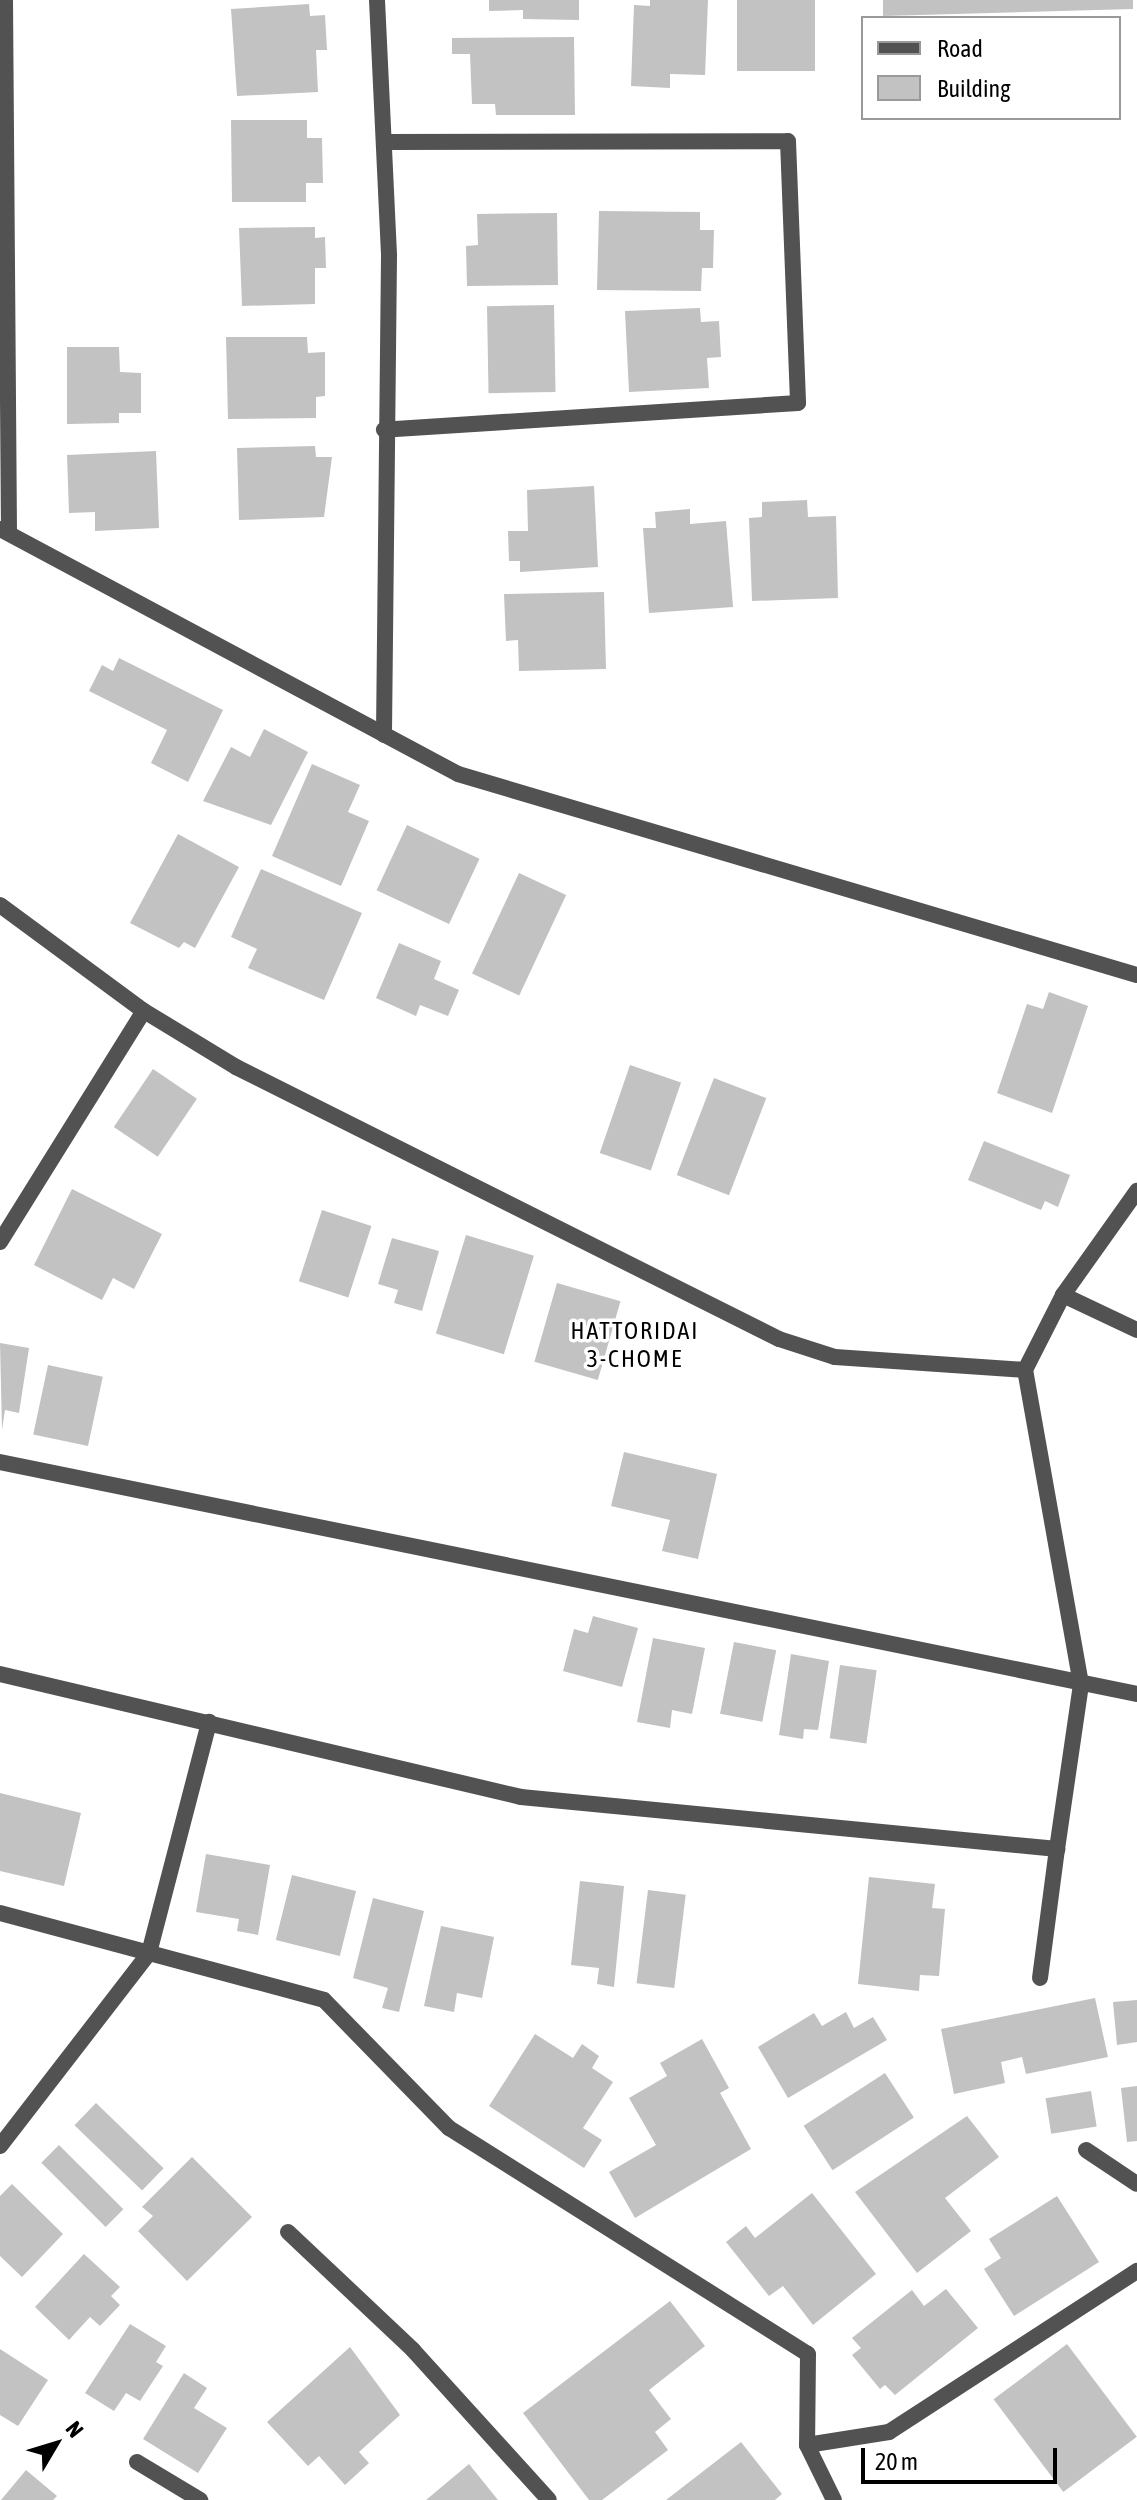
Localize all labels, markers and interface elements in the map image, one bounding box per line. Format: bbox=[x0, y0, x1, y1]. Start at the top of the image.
legend bbox=[861, 16, 1121, 120]
text: Road bbox=[937, 35, 983, 62]
text: Building bbox=[937, 75, 1010, 102]
district label: HATTORIDAI 3-CHOME bbox=[571, 1317, 699, 1373]
north arrow bbox=[16, 2404, 96, 2484]
text: N bbox=[61, 2416, 89, 2442]
scale bar bbox=[865, 2432, 1061, 2482]
text: 20 m bbox=[875, 2448, 918, 2475]

